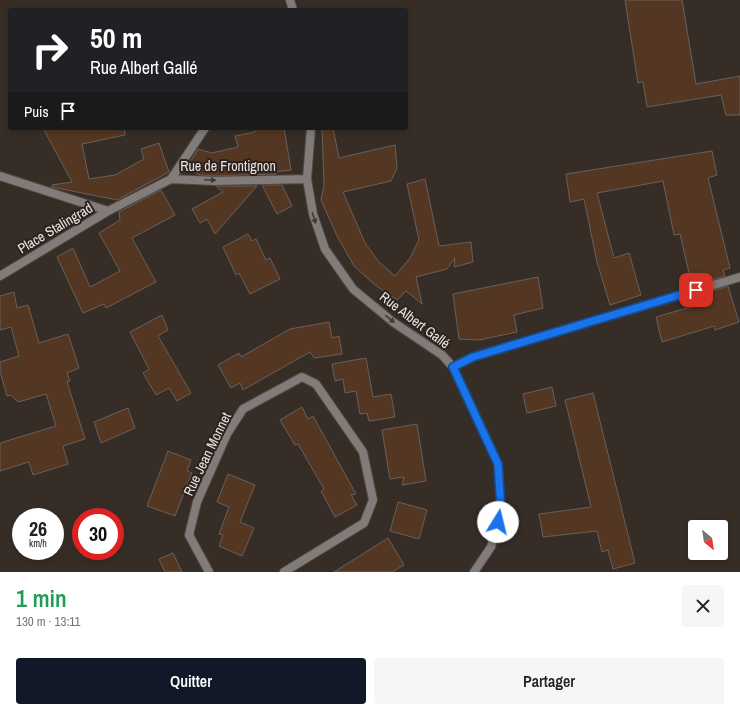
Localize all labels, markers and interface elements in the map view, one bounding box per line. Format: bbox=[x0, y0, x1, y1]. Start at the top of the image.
text: 50 m bbox=[90, 19, 142, 57]
icon: right bbox=[24, 24, 76, 76]
text: Rue Albert Gallé bbox=[90, 55, 197, 80]
icon: arrive bbox=[57, 100, 79, 122]
text: Puis bbox=[24, 101, 49, 122]
street label: Rue de Frontignon bbox=[180, 157, 276, 175]
one-way arrow bbox=[204, 177, 216, 184]
street label: Place Stalingrad bbox=[14, 199, 96, 257]
one-way arrow bbox=[311, 212, 317, 224]
pin bbox=[679, 273, 713, 307]
icon: arrive bbox=[685, 279, 707, 301]
street label: Rue Albert Gallé bbox=[376, 288, 454, 352]
one-way arrow bbox=[385, 315, 396, 324]
street label: Rue Jean Monnet bbox=[179, 409, 235, 499]
position arrow bbox=[477, 501, 519, 543]
speed limit sign: 30 bbox=[72, 508, 124, 560]
text: 26 bbox=[29, 515, 47, 542]
north arrow bbox=[688, 520, 728, 560]
map controls bbox=[688, 520, 728, 560]
text: km/h bbox=[29, 537, 47, 550]
text: 1 min bbox=[16, 582, 67, 614]
button: close bbox=[682, 585, 724, 627]
text: 130 m · 13:11 bbox=[16, 613, 80, 630]
button: Quitter bbox=[16, 658, 366, 704]
button: Partager bbox=[374, 658, 724, 704]

